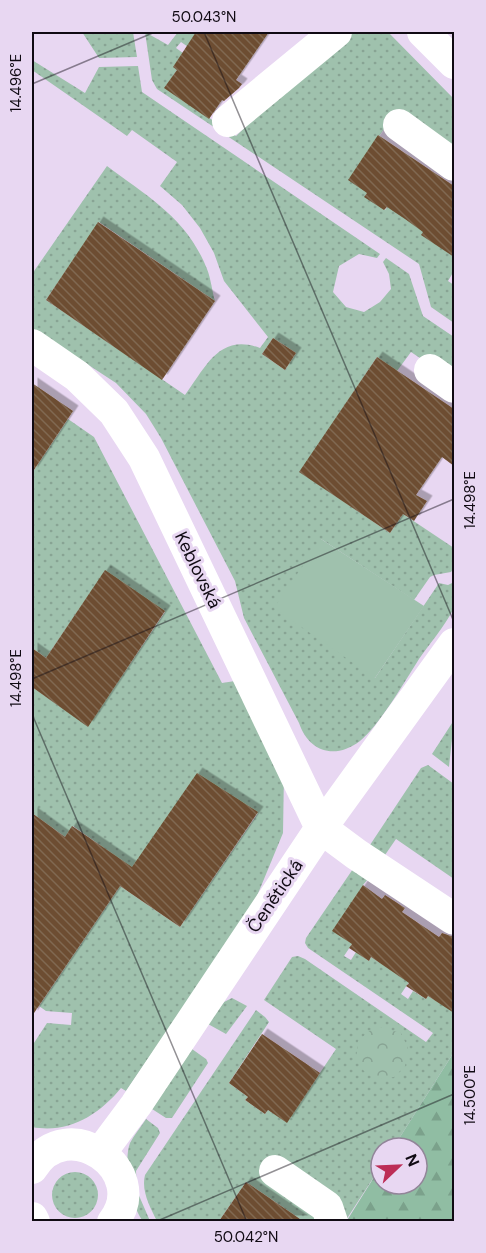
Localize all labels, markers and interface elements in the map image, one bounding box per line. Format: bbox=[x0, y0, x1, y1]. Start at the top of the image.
text: 50.043°N bbox=[172, 7, 236, 27]
text: 14.496°E bbox=[6, 54, 26, 112]
text: 14.498°E bbox=[460, 471, 480, 529]
street label: Keblovská bbox=[169, 528, 227, 612]
text: 14.498°E bbox=[6, 649, 26, 707]
street label: Čenětická bbox=[242, 855, 308, 937]
text: 14.500°E bbox=[460, 1065, 480, 1125]
north arrow bbox=[369, 1136, 429, 1196]
text: N bbox=[400, 1151, 424, 1170]
text: 50.042°N bbox=[214, 1227, 278, 1247]

